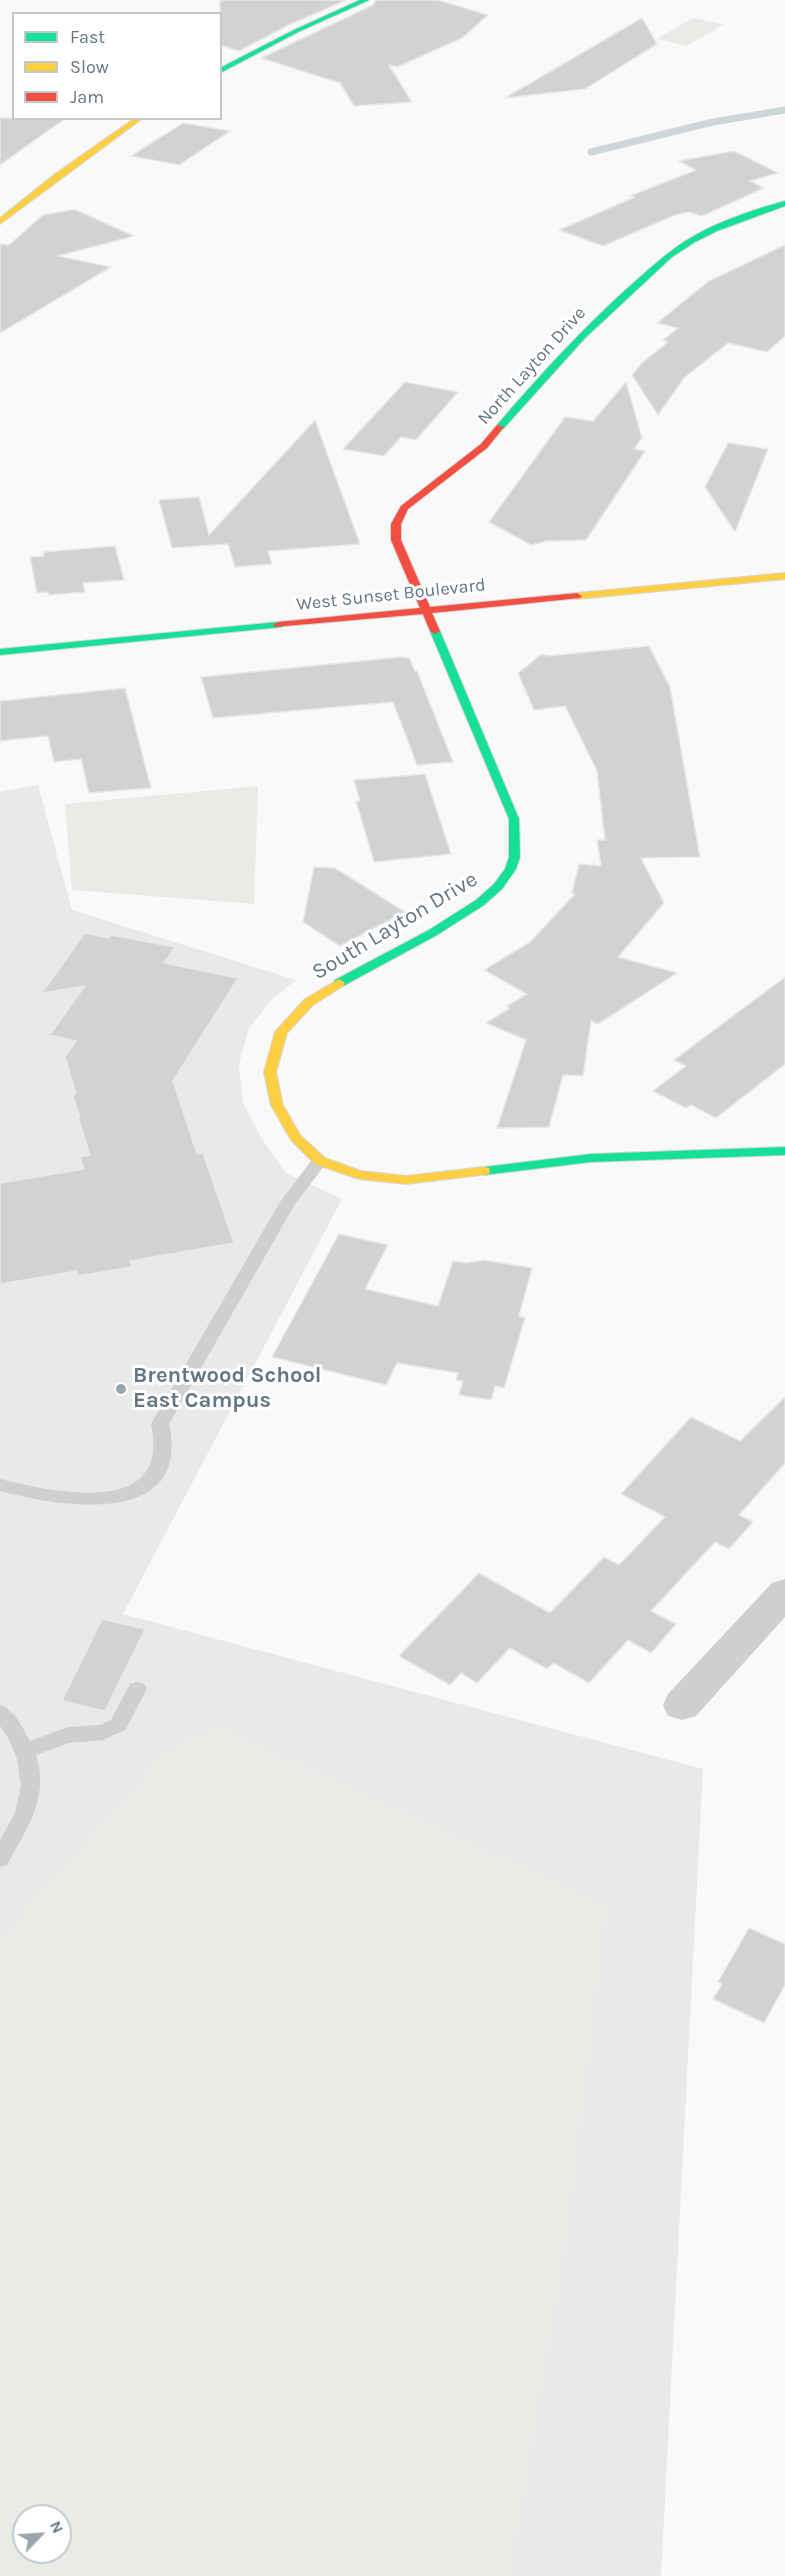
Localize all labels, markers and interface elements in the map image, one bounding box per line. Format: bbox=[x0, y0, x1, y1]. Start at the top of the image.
legend bbox=[12, 12, 222, 120]
text: Fast bbox=[70, 26, 105, 48]
text: Slow bbox=[70, 56, 109, 78]
text: Jam bbox=[70, 86, 104, 108]
street label: North Layton Drive bbox=[473, 303, 591, 429]
street label: West Sunset Boulevard bbox=[295, 574, 487, 616]
street label: South Layton Drive bbox=[308, 866, 482, 986]
place label: Brentwood School East Campus bbox=[133, 1363, 322, 1414]
marker: Brentwood School East Campus bbox=[114, 1382, 128, 1396]
north arrow bbox=[12, 2504, 72, 2564]
text: N bbox=[46, 2518, 68, 2536]

